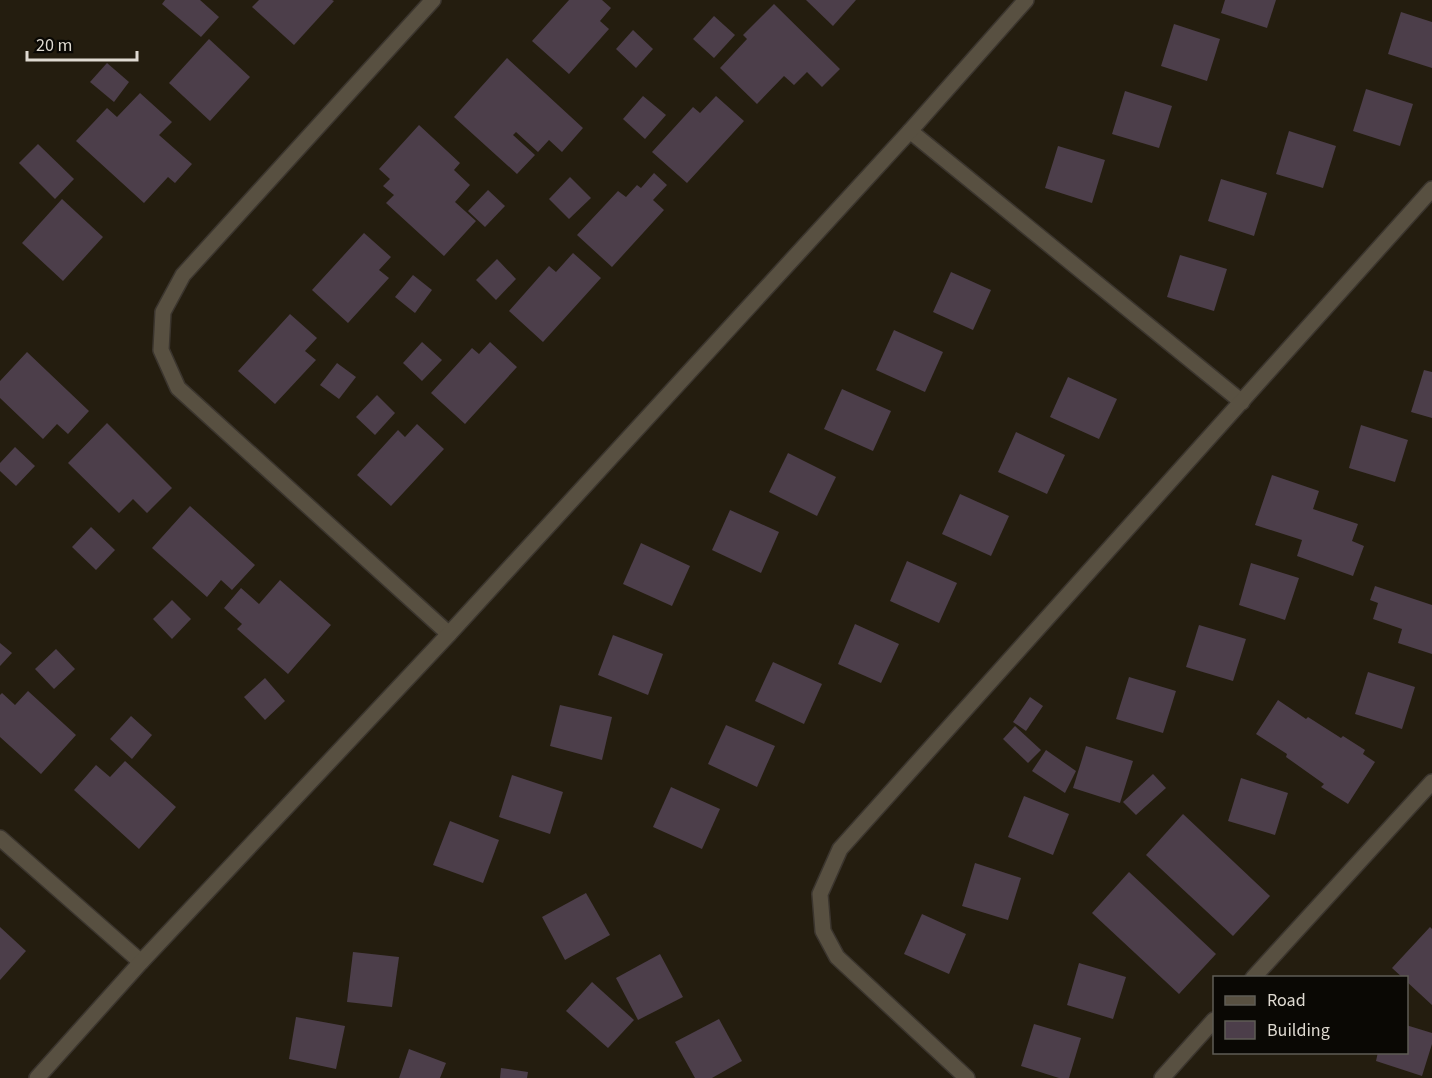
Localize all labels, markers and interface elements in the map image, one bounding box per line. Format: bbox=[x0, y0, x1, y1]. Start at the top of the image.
scale bar bbox=[27, 24, 136, 62]
text: 20 m bbox=[36, 33, 72, 58]
legend bbox=[1213, 976, 1408, 1054]
text: Road bbox=[1267, 988, 1306, 1013]
text: Building bbox=[1267, 1018, 1330, 1043]

